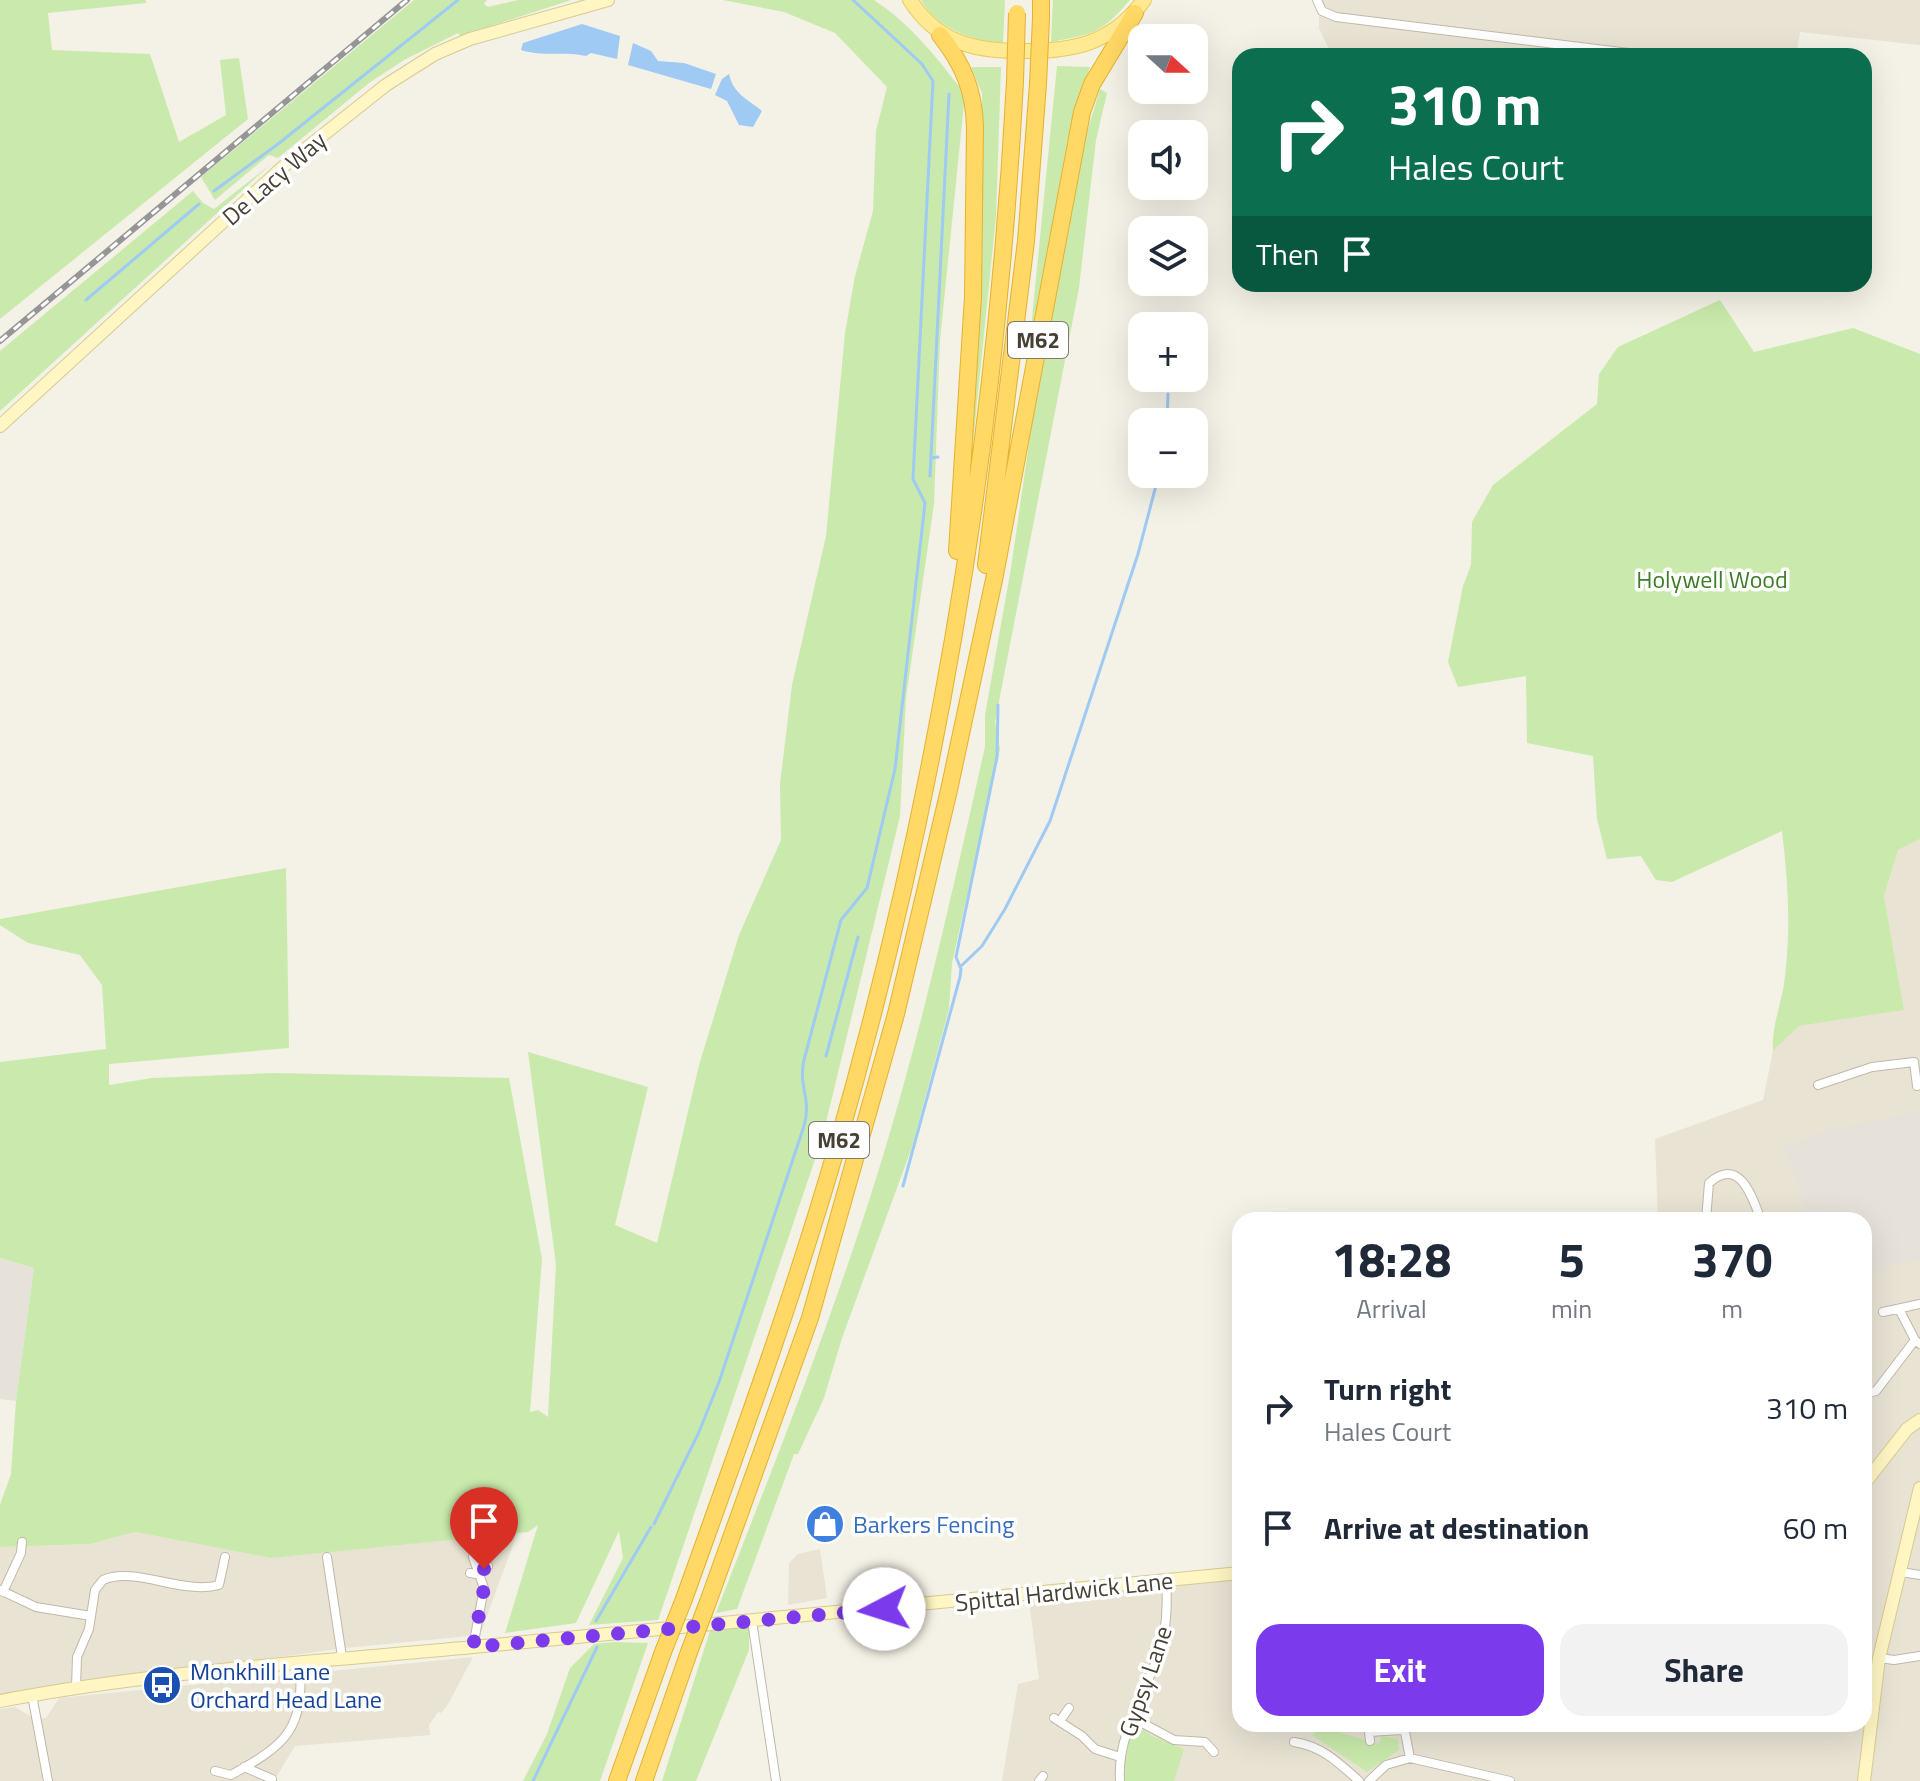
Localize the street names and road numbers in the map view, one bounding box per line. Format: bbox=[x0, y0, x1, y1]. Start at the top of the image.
street label: De Lacy Way bbox=[214, 122, 334, 234]
road number: M62 bbox=[1008, 322, 1068, 358]
road number: M62 bbox=[809, 1122, 869, 1158]
street label: Spittal Hardwick Lane bbox=[953, 1562, 1175, 1620]
street label: Gypsy Lane bbox=[1109, 1621, 1181, 1741]

